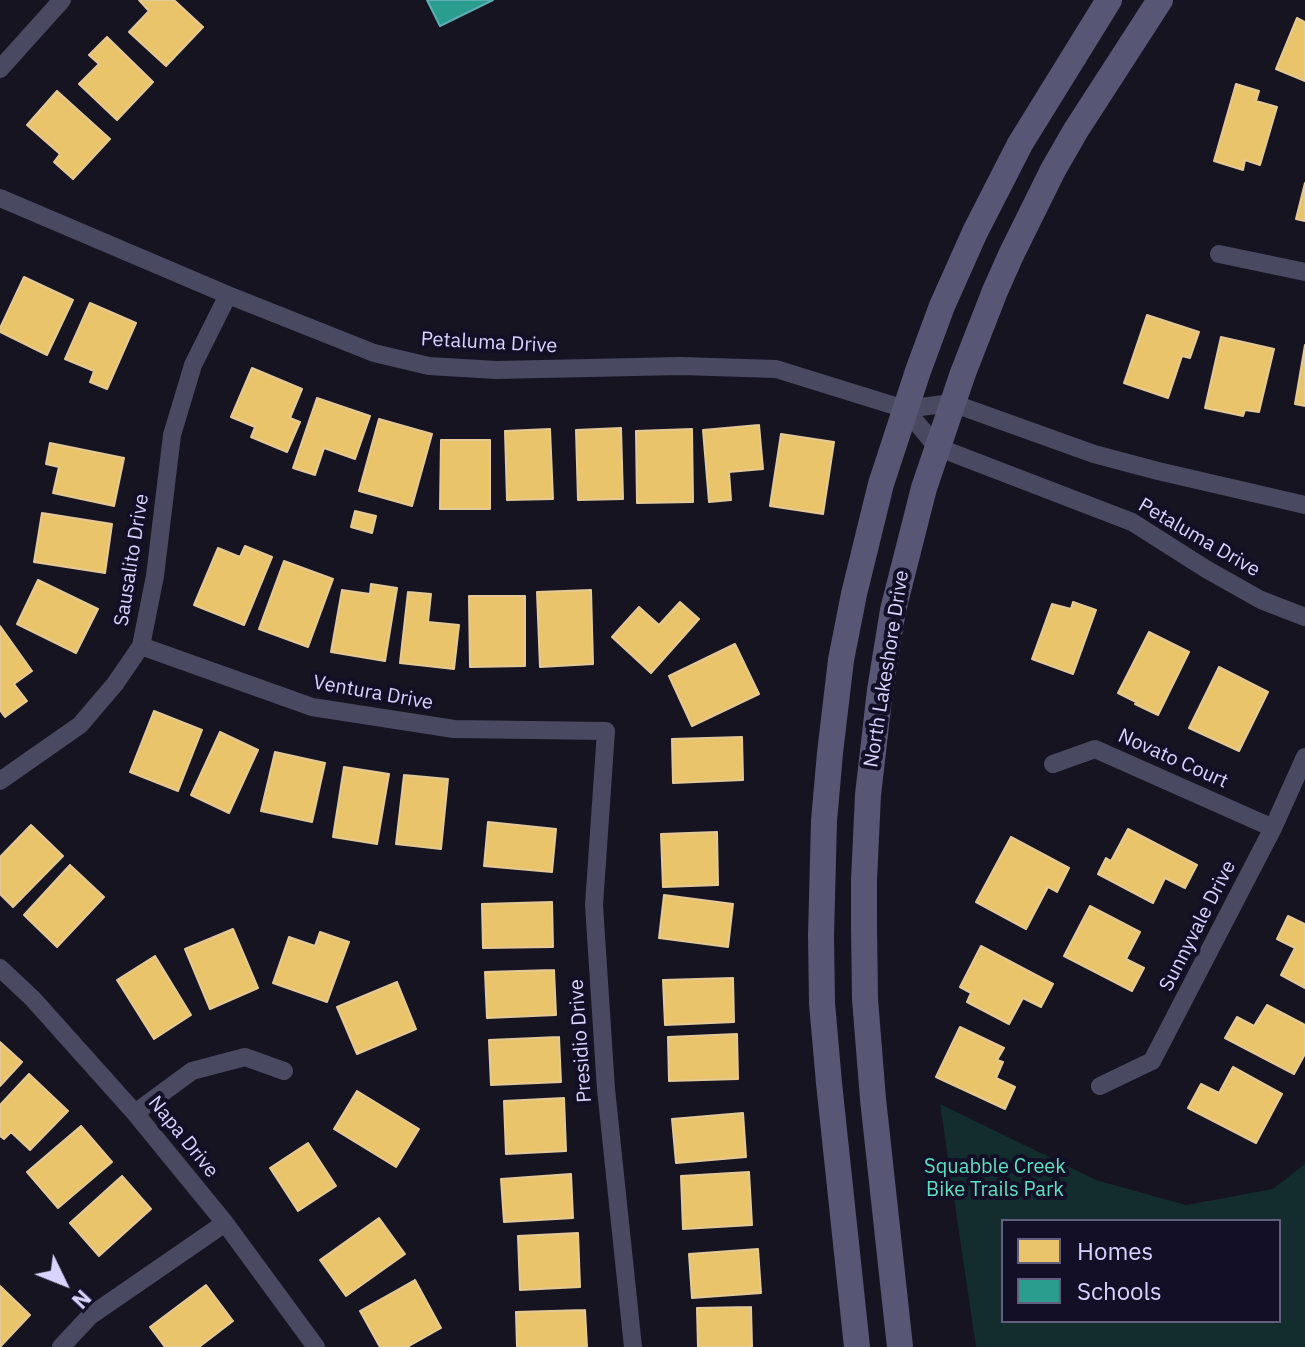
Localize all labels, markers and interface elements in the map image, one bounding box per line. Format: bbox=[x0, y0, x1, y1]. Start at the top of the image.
street label: Petaluma Drive bbox=[420, 327, 558, 359]
street label: Sausalito Drive bbox=[110, 492, 154, 628]
street label: Petaluma Drive bbox=[1134, 493, 1264, 583]
street label: North Lakeshore Drive bbox=[860, 569, 914, 769]
street label: Ventura Drive bbox=[311, 671, 435, 715]
street label: Novato Court bbox=[1114, 724, 1232, 794]
street label: Sunnyvale Drive bbox=[1155, 857, 1241, 995]
street label: Presidio Drive bbox=[565, 978, 597, 1104]
street label: Napa Drive bbox=[143, 1091, 223, 1183]
park label: Squabble Creek Bike Trails Park bbox=[924, 1155, 1066, 1202]
legend bbox=[1001, 1219, 1281, 1323]
text: Homes bbox=[1077, 1235, 1153, 1267]
north arrow bbox=[24, 1243, 104, 1323]
text: Schools bbox=[1077, 1275, 1162, 1307]
text: N bbox=[66, 1284, 98, 1315]

